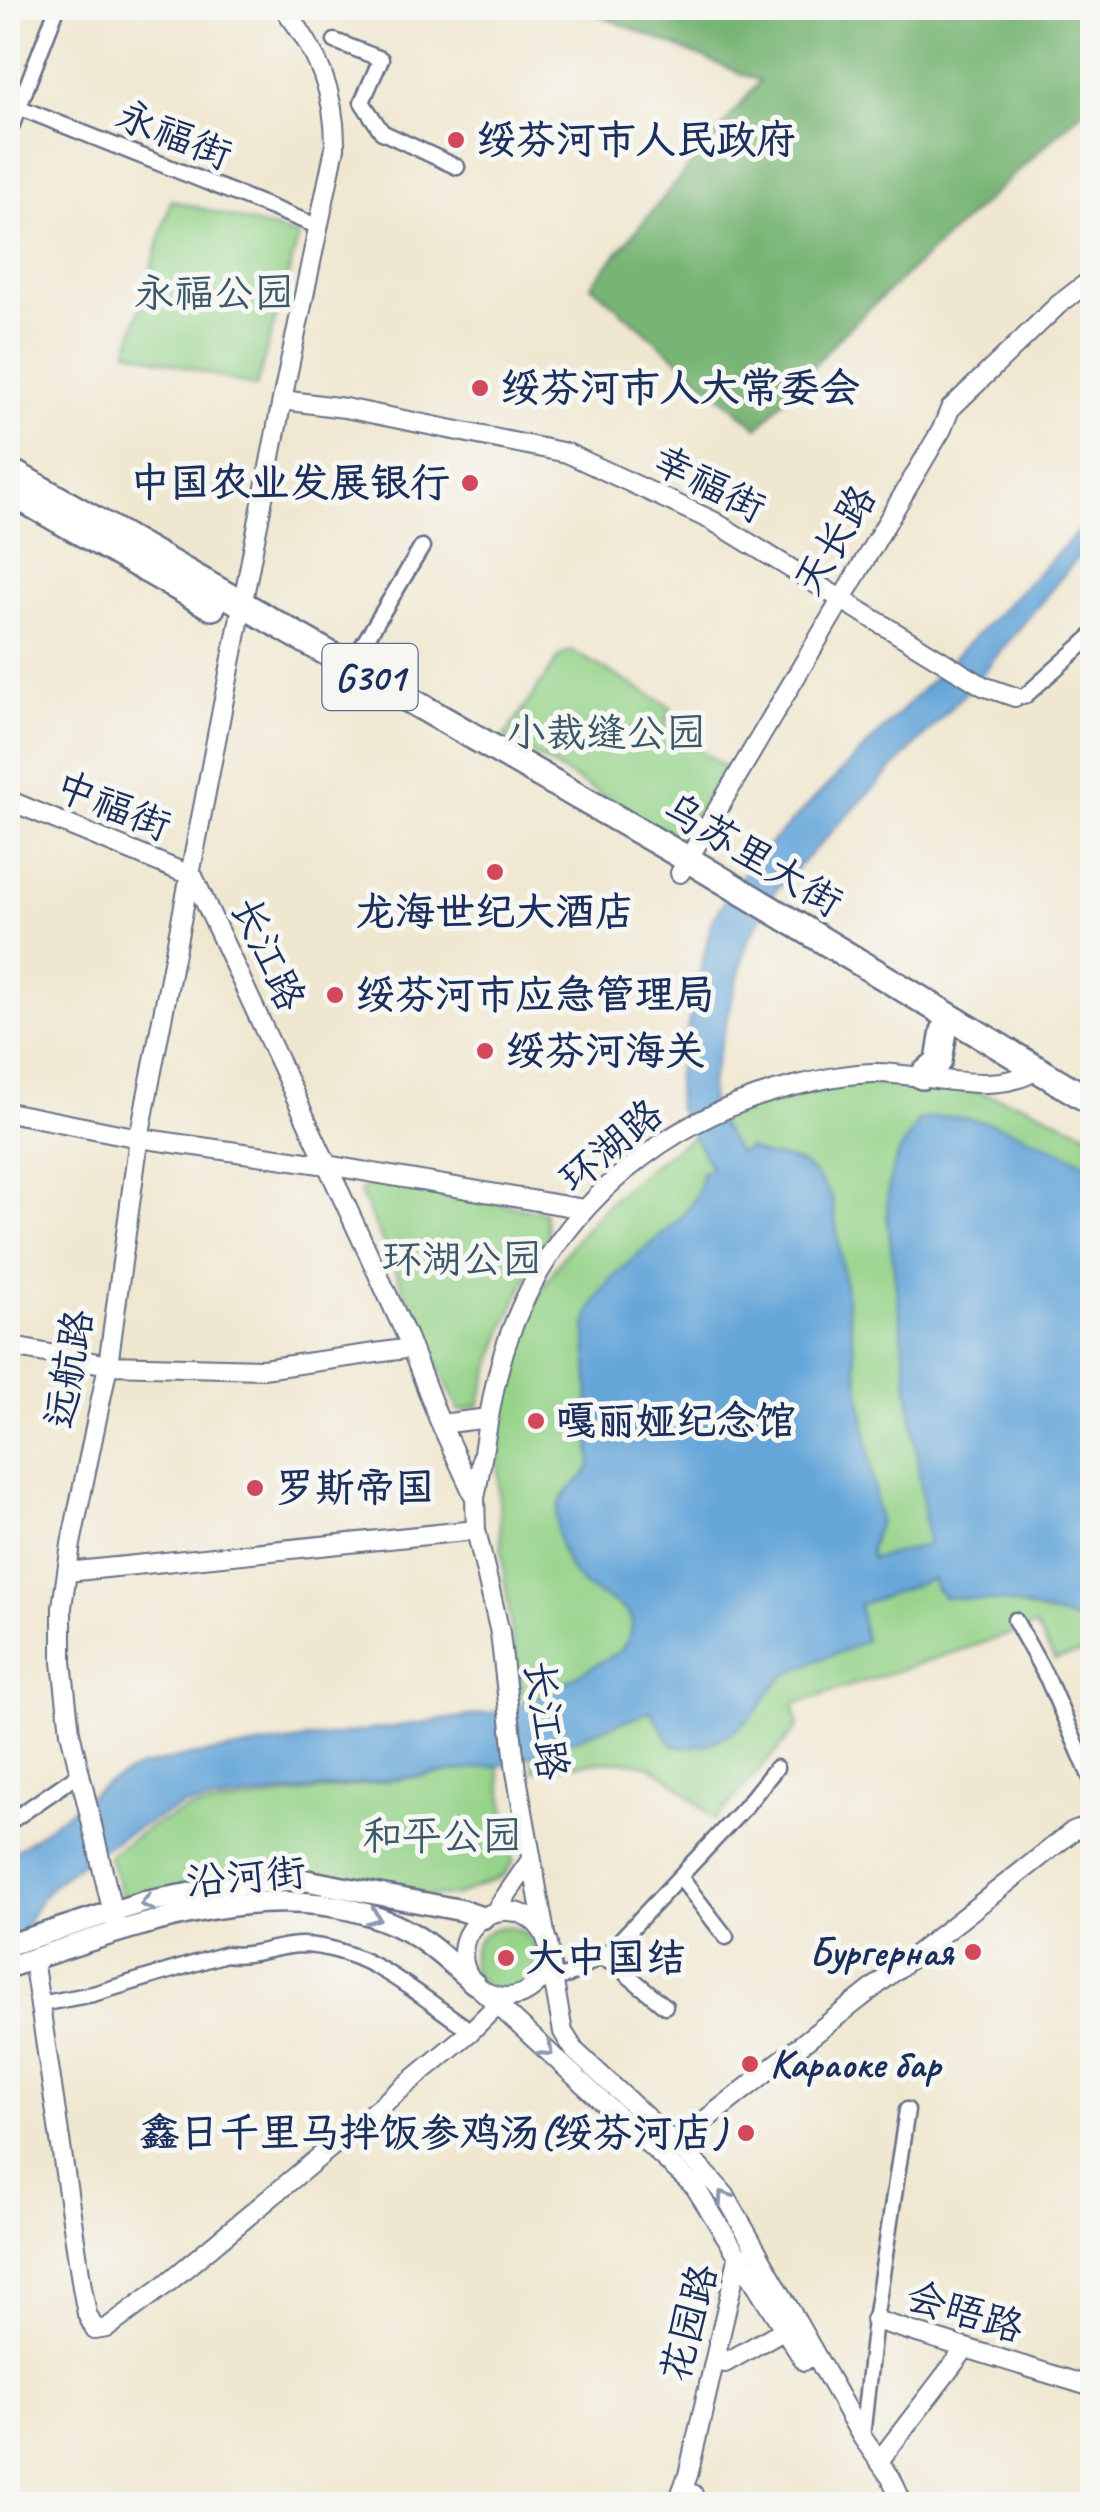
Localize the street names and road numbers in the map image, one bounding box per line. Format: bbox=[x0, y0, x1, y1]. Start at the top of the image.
street label: 永福街 bbox=[109, 89, 239, 181]
street label: 幸福街 bbox=[644, 434, 774, 534]
street label: 天长路 bbox=[783, 476, 887, 604]
road number: G301 bbox=[322, 644, 418, 710]
street label: 中福街 bbox=[48, 760, 178, 852]
street label: 乌苏里大街 bbox=[654, 782, 852, 928]
street label: 长江路 bbox=[220, 889, 316, 1019]
street label: 环湖路 bbox=[549, 1088, 673, 1204]
street label: 远航路 bbox=[34, 1306, 104, 1432]
street label: 长江路 bbox=[514, 1657, 578, 1783]
street label: 沿河街 bbox=[184, 1847, 308, 1907]
street label: 花园路 bbox=[649, 2259, 729, 2387]
street label: 会晤路 bbox=[900, 2271, 1030, 2353]

